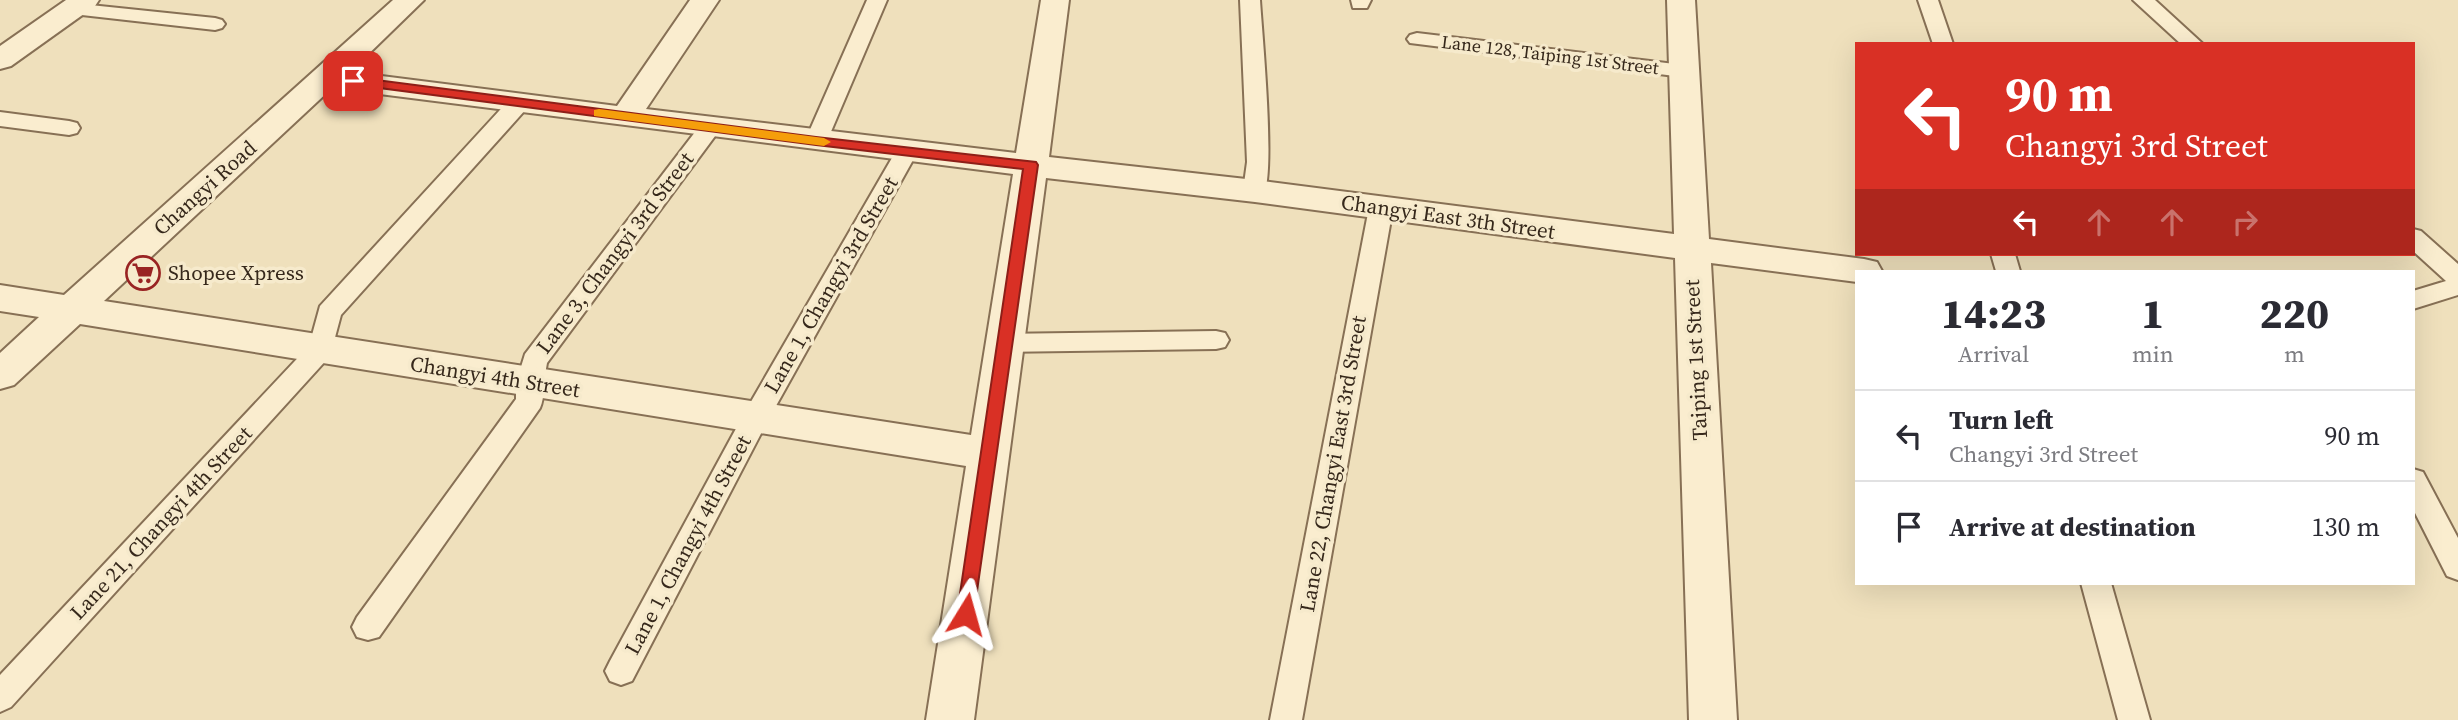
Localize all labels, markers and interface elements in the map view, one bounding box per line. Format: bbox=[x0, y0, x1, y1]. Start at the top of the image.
street label: Lane 128, Taiping 1st Street bbox=[1440, 29, 1660, 80]
pin bbox=[323, 51, 383, 111]
text: 90 m bbox=[2005, 60, 2113, 127]
icon: arrive bbox=[334, 62, 372, 100]
icon: left bbox=[1890, 70, 1981, 161]
text: Changyi 3rd Street bbox=[2005, 124, 2268, 168]
street label: Changyi Road bbox=[147, 133, 263, 242]
street label: Lane 3, Changyi 3rd Street bbox=[529, 146, 700, 359]
street label: Lane 1, Changyi 3rd Street bbox=[757, 171, 905, 398]
street label: Changyi East 3th Street bbox=[1339, 187, 1557, 246]
icon: left bbox=[2007, 203, 2045, 241]
icon: ahead bbox=[2080, 203, 2118, 241]
icon: ahead bbox=[2153, 203, 2191, 241]
icon: right bbox=[2226, 203, 2264, 241]
supermarket icon: Shopee Xpress bbox=[124, 254, 162, 292]
place label: Shopee Xpress bbox=[168, 258, 304, 287]
street label: Taiping 1st Street bbox=[1677, 279, 1714, 441]
text: 14:23 bbox=[1941, 284, 2046, 342]
text: 1 bbox=[2141, 284, 2164, 342]
text: 220 bbox=[2260, 284, 2329, 342]
street label: Lane 22, Changyi East 3rd Street bbox=[1292, 313, 1373, 614]
text: Arrival bbox=[1958, 338, 2029, 370]
text: min bbox=[2132, 338, 2174, 370]
text: m bbox=[2284, 338, 2305, 370]
street label: Changyi 4th Street bbox=[408, 349, 582, 404]
text: Turn left bbox=[1949, 402, 2053, 438]
icon: left bbox=[1890, 417, 1928, 455]
text: 90 m bbox=[2325, 418, 2380, 454]
street label: Lane 21, Changyi 4th Street bbox=[63, 419, 258, 626]
street label: Lane 1, Changyi 4th Street bbox=[617, 430, 758, 659]
text: Changyi 3rd Street bbox=[1949, 438, 2138, 470]
icon: arrive bbox=[1890, 508, 1928, 546]
text: Arrive at destination bbox=[1949, 509, 2196, 545]
text: 130 m bbox=[2312, 509, 2380, 545]
position arrow bbox=[929, 577, 1003, 651]

